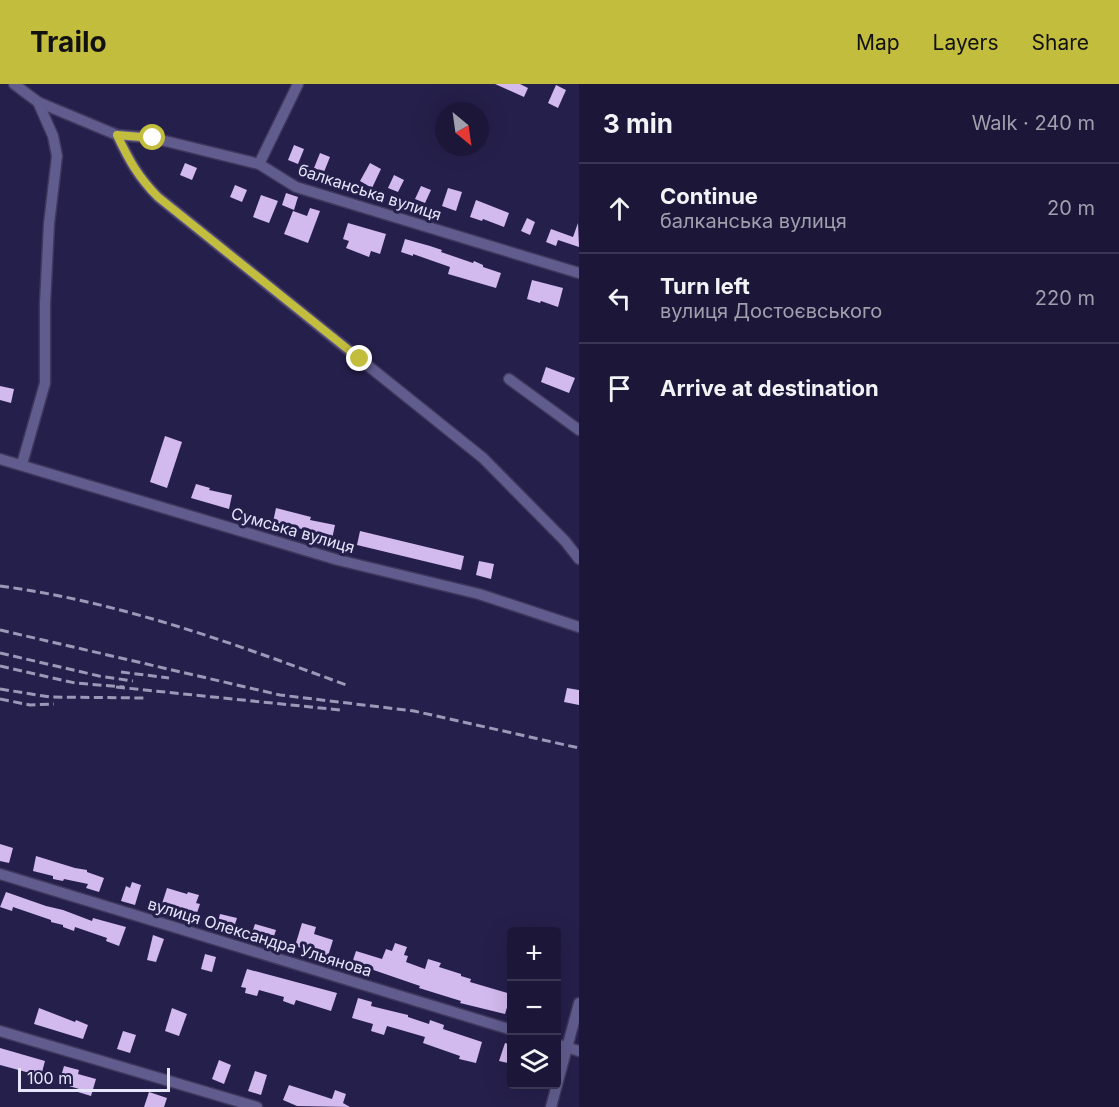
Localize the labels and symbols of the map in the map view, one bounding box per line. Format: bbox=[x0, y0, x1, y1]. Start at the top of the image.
north arrow bbox=[435, 102, 489, 156]
route start bbox=[139, 124, 165, 150]
street label: балканська вулиця bbox=[296, 159, 444, 225]
route end bbox=[346, 345, 372, 371]
street label: Сумська вулиця bbox=[229, 503, 357, 557]
street label: вулиця Олександра Ульянова bbox=[146, 893, 374, 981]
scale bar bbox=[18, 1065, 170, 1092]

